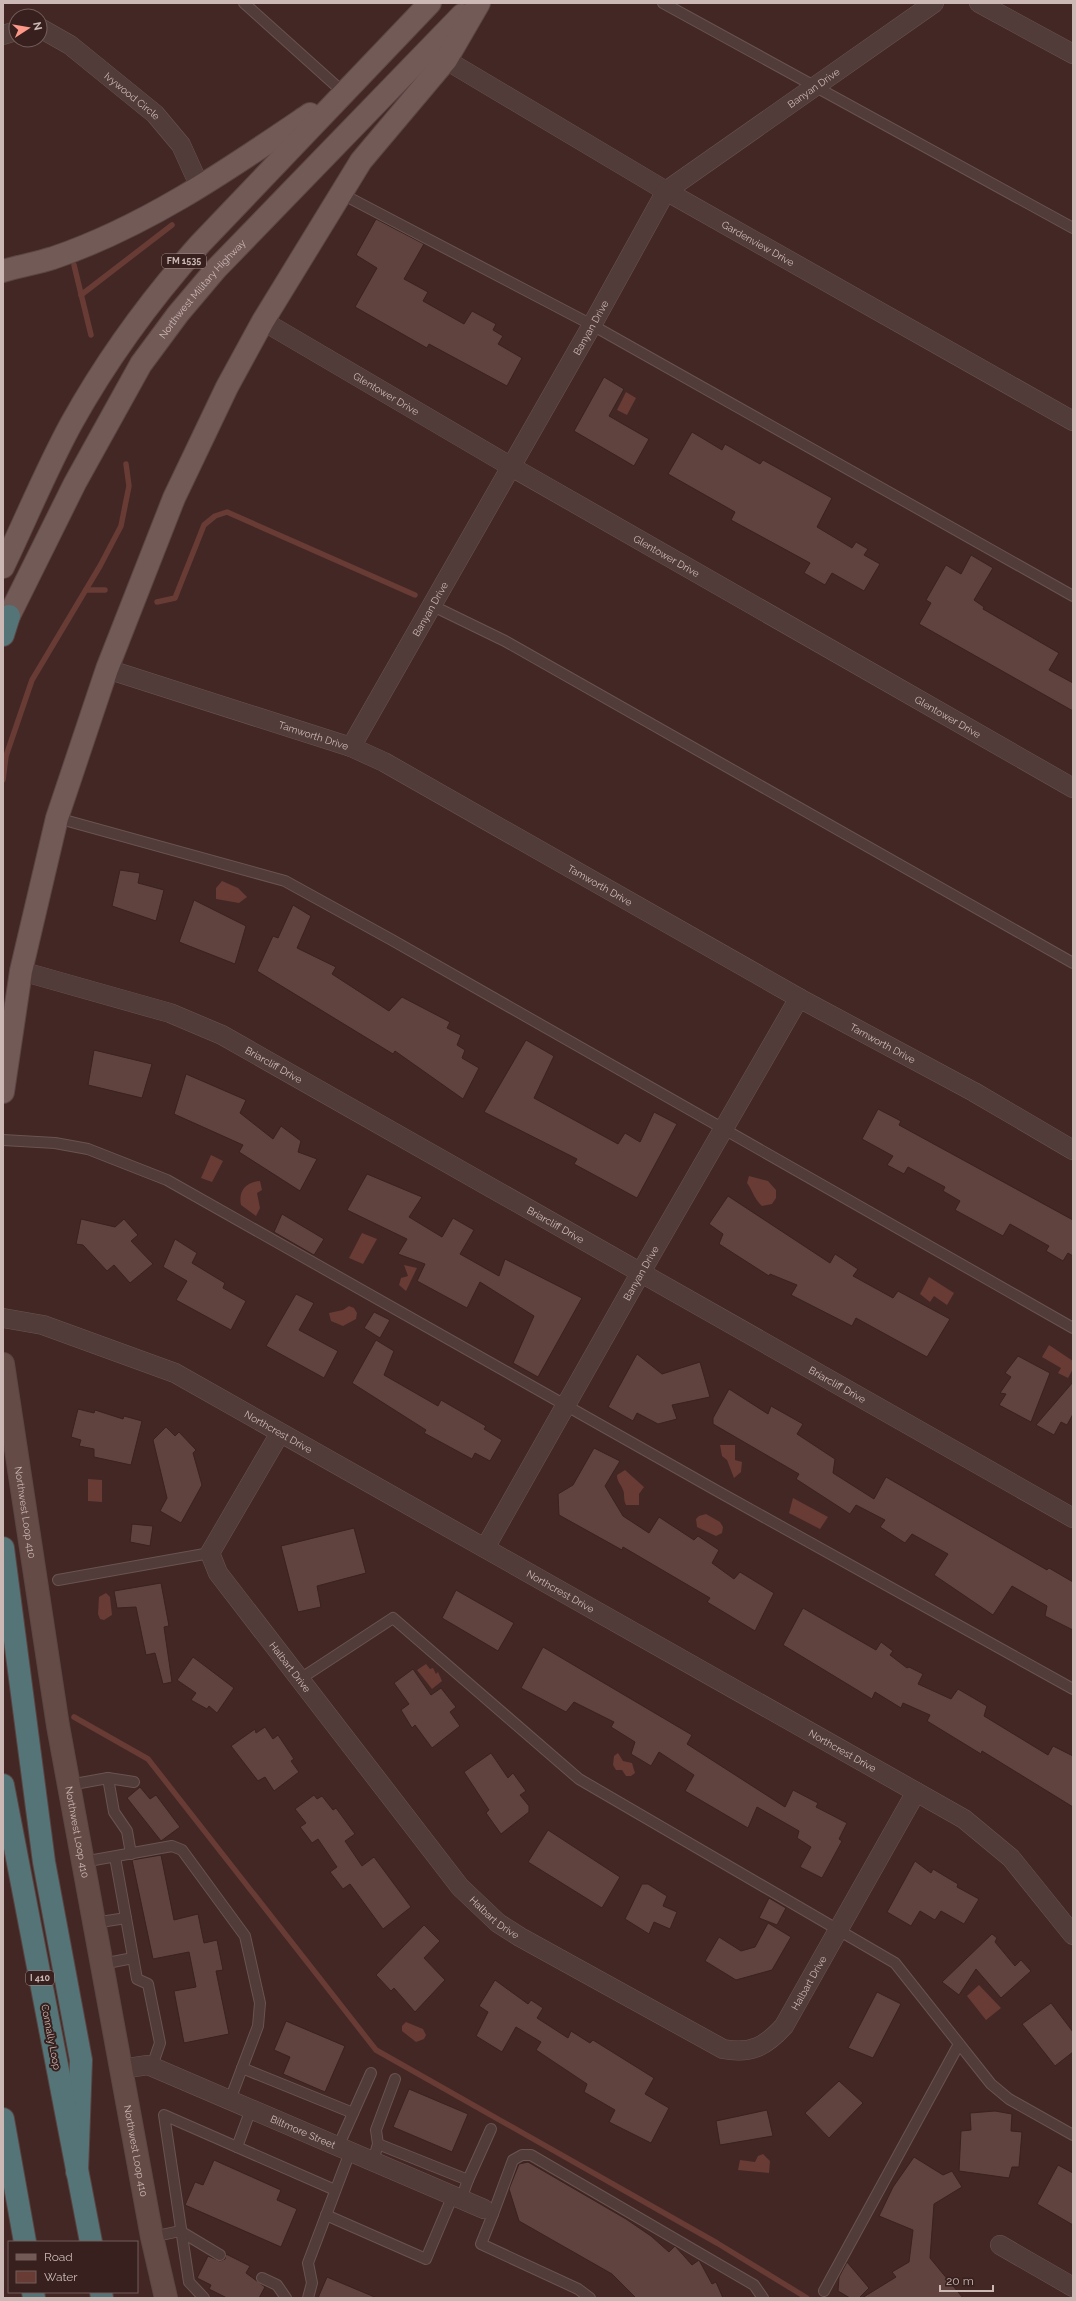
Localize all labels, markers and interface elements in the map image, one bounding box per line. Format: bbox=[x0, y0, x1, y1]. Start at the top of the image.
north arrow bbox=[8, 8, 48, 48]
text: N bbox=[30, 21, 45, 31]
street label: Banyan Drive bbox=[785, 66, 842, 110]
street label: Ivywood Circle bbox=[102, 70, 163, 122]
street label: Gardenview Drive bbox=[720, 218, 796, 268]
street label: Northwest Military Highway bbox=[157, 236, 248, 340]
road number: FM 1535 bbox=[162, 254, 206, 268]
street label: Banyan Drive bbox=[571, 298, 610, 357]
street label: Glentower Drive bbox=[352, 370, 421, 417]
street label: Glentower Drive bbox=[632, 532, 702, 579]
street label: Banyan Drive bbox=[410, 580, 450, 638]
street label: Glentower Drive bbox=[913, 693, 983, 740]
street label: Tamworth Drive bbox=[277, 719, 350, 751]
street label: Tamworth Drive bbox=[566, 862, 635, 908]
street label: Tamworth Drive bbox=[848, 1021, 918, 1065]
street label: Briarcliff Drive bbox=[244, 1044, 304, 1085]
street label: Briarcliff Drive bbox=[525, 1204, 586, 1245]
street label: Banyan Drive bbox=[621, 1244, 661, 1302]
street label: Briarcliff Drive bbox=[807, 1364, 868, 1405]
street label: Northcrest Drive bbox=[243, 1408, 314, 1455]
street label: Northwest Loop 410 bbox=[13, 1465, 38, 1559]
street label: Northcrest Drive bbox=[525, 1568, 596, 1614]
street label: Halbart Drive bbox=[268, 1640, 313, 1694]
street label: Northcrest Drive bbox=[807, 1727, 878, 1774]
street label: Northwest Loop 410 bbox=[64, 1785, 91, 1879]
street label: Halbart Drive bbox=[468, 1894, 521, 1941]
street label: Halbart Drive bbox=[789, 1954, 828, 2012]
road number: I 410 bbox=[26, 1971, 54, 1985]
street label: Connally Loop bbox=[39, 2003, 63, 2071]
street label: Northwest Loop 410 bbox=[122, 2104, 150, 2197]
street label: Biltmore Street bbox=[269, 2113, 338, 2150]
legend bbox=[8, 2241, 138, 2293]
text: Road bbox=[44, 2250, 73, 2264]
scale bar bbox=[940, 2267, 993, 2293]
text: Water bbox=[44, 2270, 78, 2284]
text: 20 m bbox=[946, 2274, 974, 2288]

